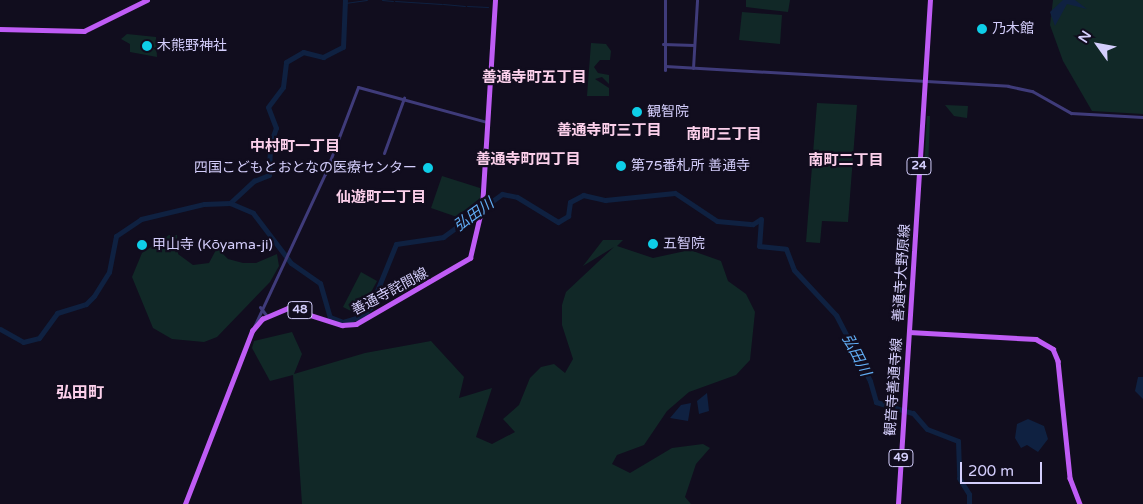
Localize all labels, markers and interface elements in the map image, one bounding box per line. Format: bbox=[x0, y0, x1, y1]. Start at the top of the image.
north arrow bbox=[1073, 20, 1123, 70]
place label: 乃木館 bbox=[992, 21, 1034, 37]
marker: 乃木館 bbox=[976, 23, 988, 35]
text: N bbox=[1075, 28, 1095, 46]
place label: 木熊野神社 bbox=[157, 38, 227, 54]
marker: 木熊野神社 bbox=[141, 40, 153, 52]
district label: 善通寺町五丁目 bbox=[482, 69, 586, 87]
place label: 観智院 bbox=[647, 104, 689, 120]
marker: 観智院 bbox=[631, 106, 643, 118]
district label: 善通寺町三丁目 bbox=[557, 122, 661, 140]
district label: 南町三丁目 bbox=[687, 126, 761, 144]
district label: 中村町一丁目 bbox=[250, 138, 340, 156]
district label: 善通寺町四丁目 bbox=[476, 151, 580, 169]
district label: 南町二丁目 bbox=[809, 152, 883, 170]
road number: 24 bbox=[905, 157, 933, 176]
place label: 第75番札所 善通寺 bbox=[631, 158, 750, 174]
place label: 四国こどもとおとなの医療センター bbox=[193, 160, 417, 176]
marker: 第75番札所 善通寺 bbox=[615, 160, 627, 172]
marker: 四国こどもとおとなの医療センター bbox=[421, 161, 435, 175]
district label: 仙遊町二丁目 bbox=[336, 189, 426, 207]
water label: 弘田川 bbox=[451, 194, 497, 236]
street label: 善通寺大野原線 bbox=[890, 224, 914, 322]
place label: 五智院 bbox=[663, 236, 705, 252]
place label: 甲山寺 (Kōyama-ji) bbox=[152, 237, 273, 253]
marker: 五智院 bbox=[647, 238, 659, 250]
marker: 甲山寺 (Kōyama-ji) bbox=[136, 239, 148, 251]
street label: 善通寺詫間線 bbox=[349, 265, 431, 319]
road number: 48 bbox=[286, 300, 314, 320]
water label: 弘田川 bbox=[838, 331, 874, 379]
street label: 観音寺善通寺線 bbox=[882, 338, 906, 436]
district label: 弘田町 bbox=[56, 383, 104, 403]
road number: 49 bbox=[887, 448, 915, 468]
scale bar bbox=[963, 452, 1046, 484]
text: 200 m bbox=[968, 462, 1014, 480]

